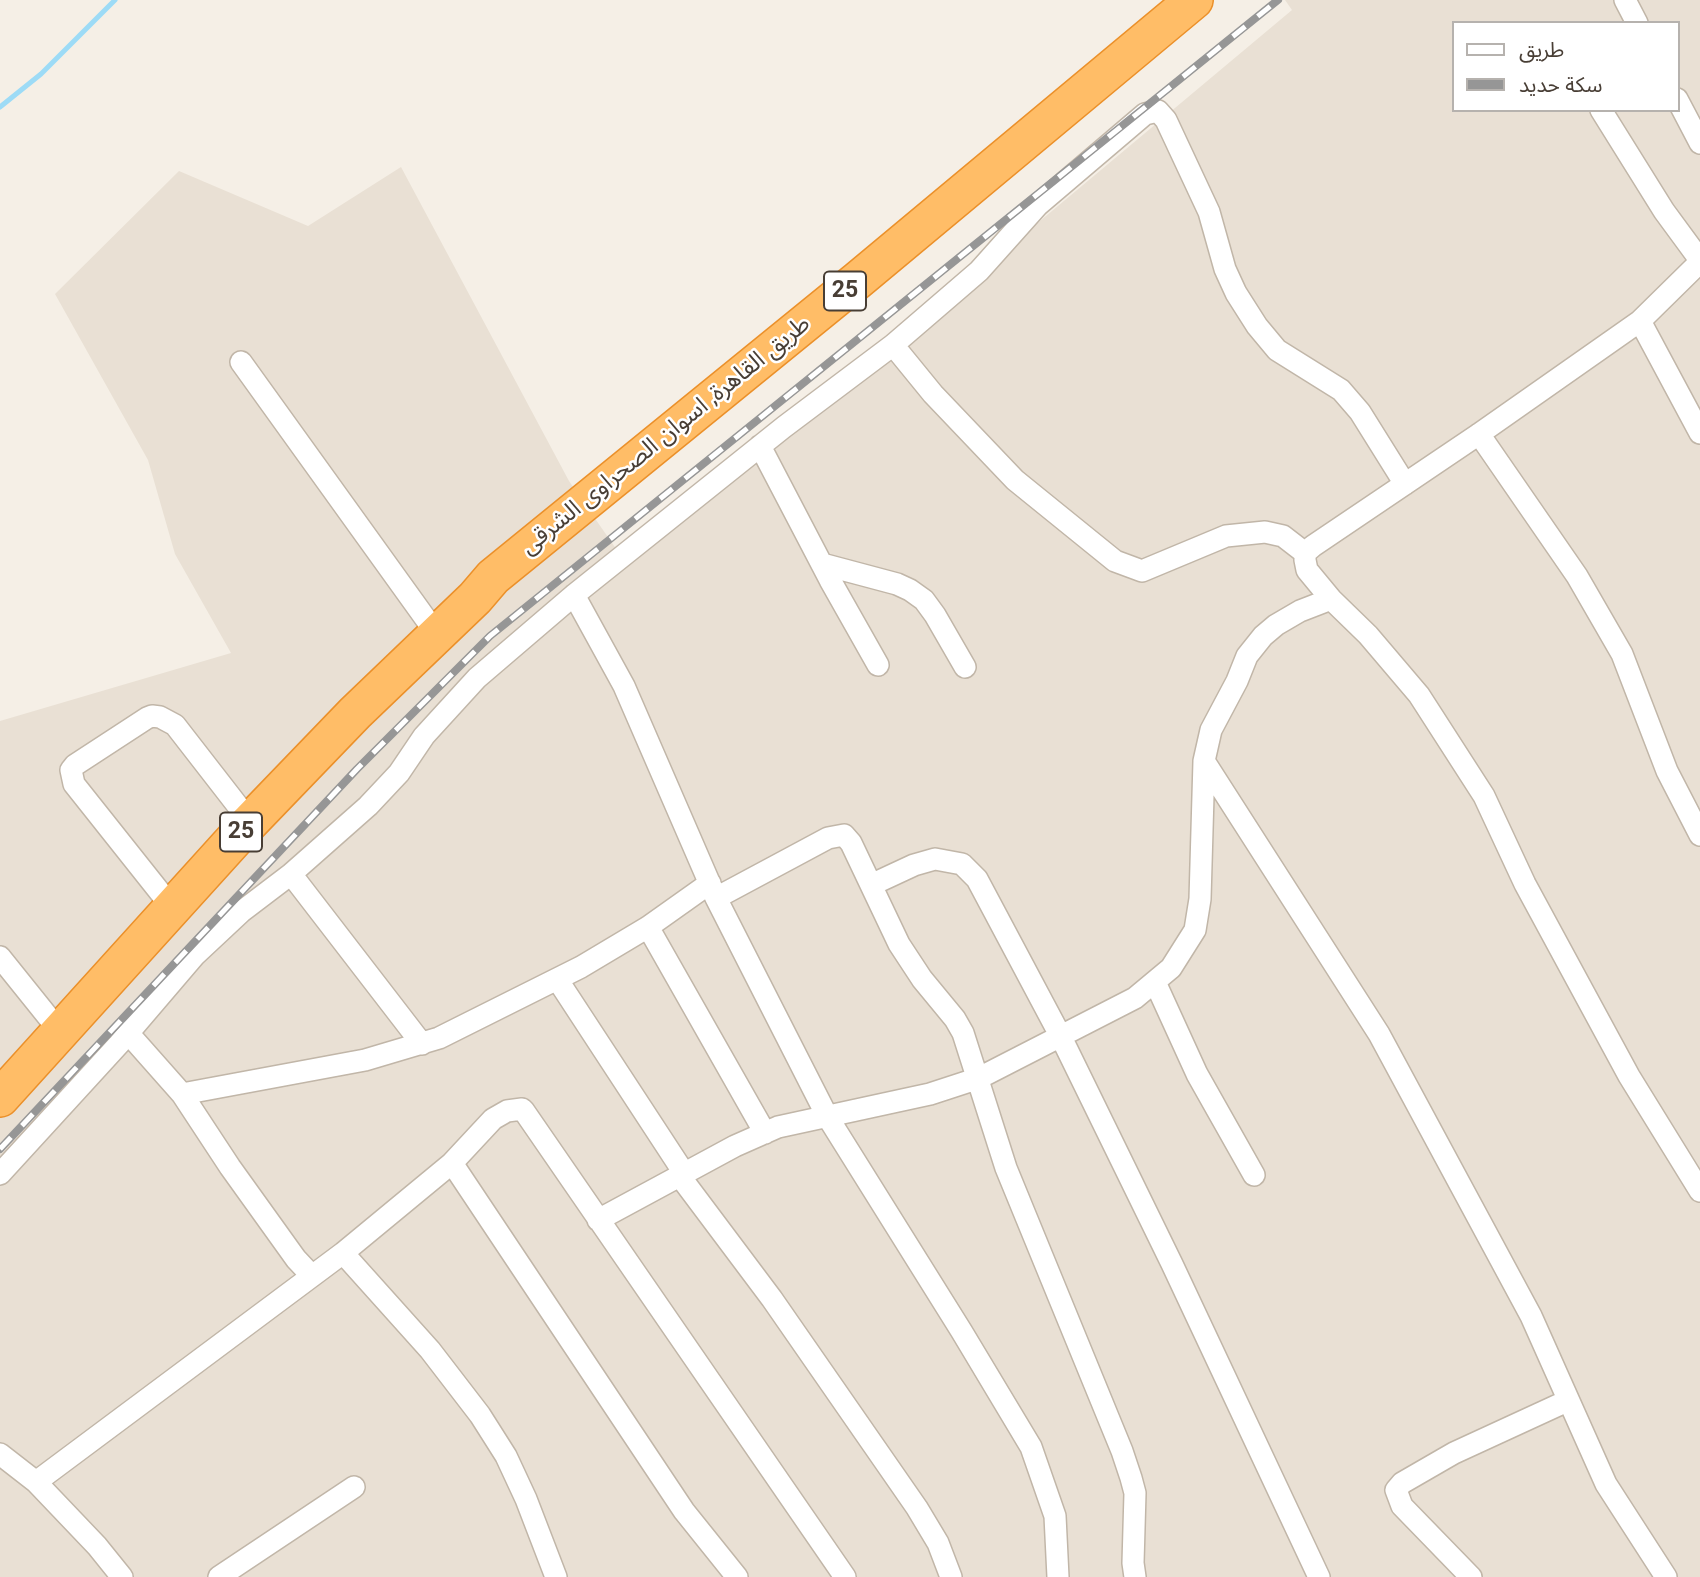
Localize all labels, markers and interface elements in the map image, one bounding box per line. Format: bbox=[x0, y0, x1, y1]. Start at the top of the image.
legend bbox=[1452, 21, 1679, 112]
text: طريق bbox=[1519, 38, 1564, 62]
text: سكة حديد bbox=[1519, 73, 1603, 97]
road number: 25 bbox=[824, 272, 866, 310]
street label: طريق القاهرة, اسوان الصحراوى الشرقى bbox=[515, 310, 817, 562]
road number: 25 bbox=[220, 812, 262, 852]

